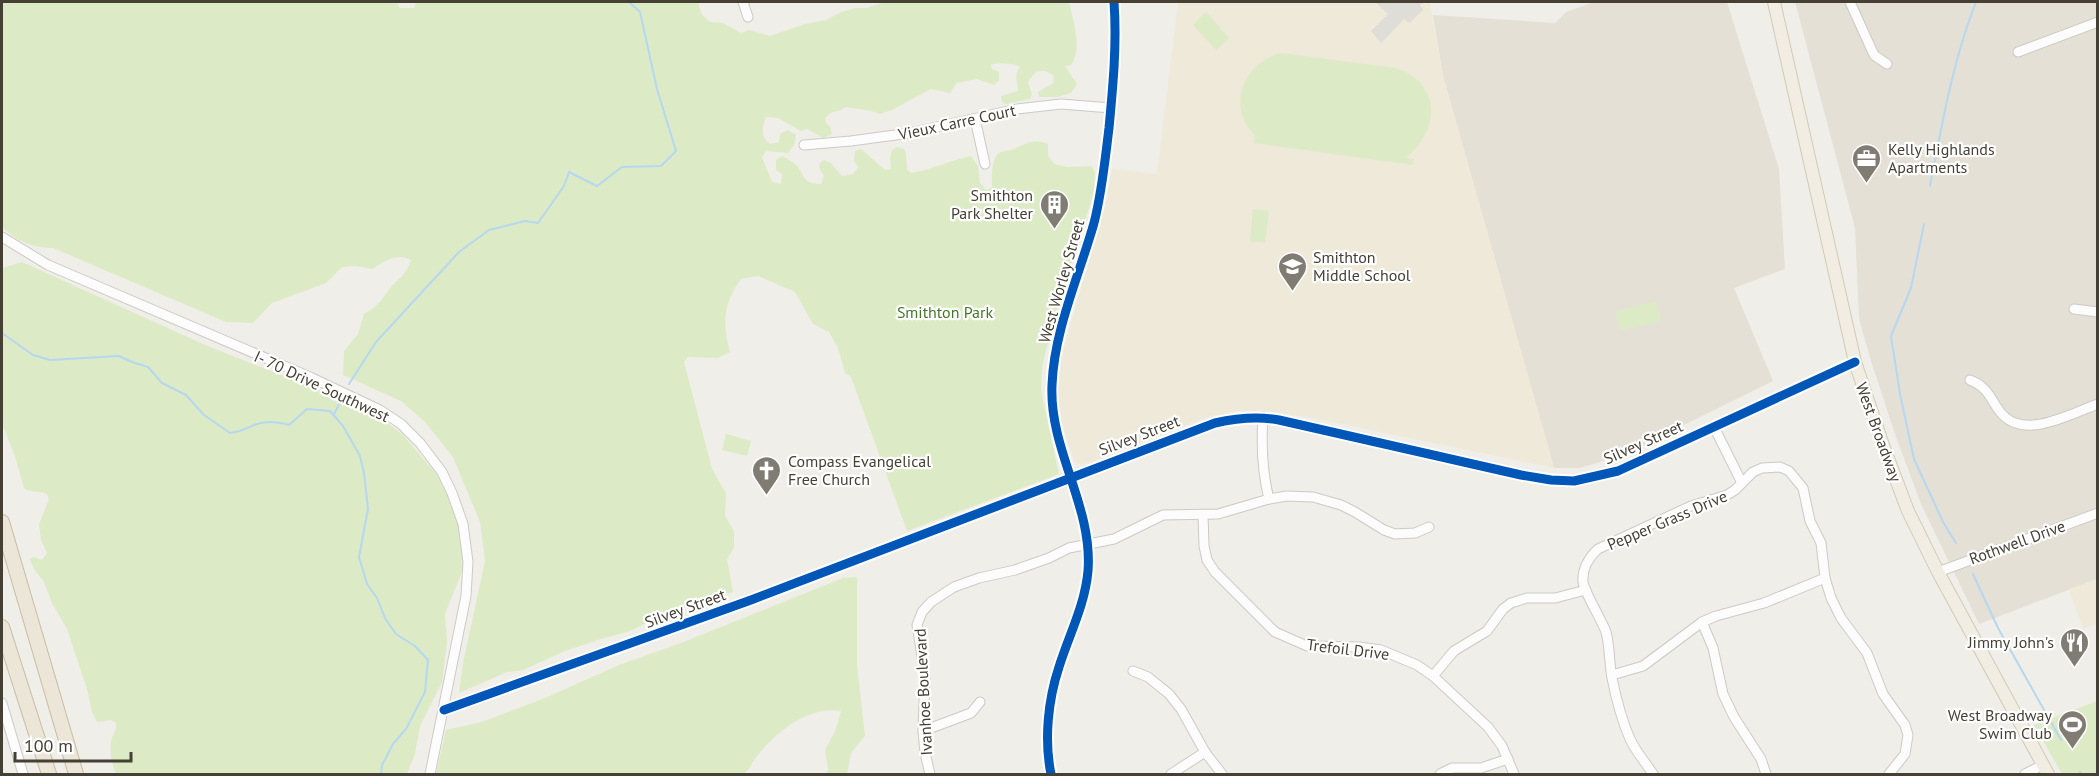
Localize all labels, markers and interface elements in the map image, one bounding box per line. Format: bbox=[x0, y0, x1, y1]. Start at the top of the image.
street label: Vieux Carre Court bbox=[896, 100, 1018, 144]
place label: Kelly Highlands Apartments bbox=[1888, 139, 1995, 177]
office icon: Kelly Highlands Apartments bbox=[1851, 142, 1883, 184]
place label: Smithton Park Shelter bbox=[951, 185, 1034, 223]
building icon: Smithton Park Shelter bbox=[1038, 188, 1070, 230]
street label: West Worley Street bbox=[1034, 216, 1088, 345]
place label: Smithton Middle School bbox=[1313, 247, 1411, 285]
school or university icon: Smithton Middle School bbox=[1276, 250, 1308, 292]
park label: Smithton Park bbox=[897, 302, 993, 322]
street label: I- 70 Drive Southwest bbox=[251, 346, 393, 426]
street label: West Broadway bbox=[1852, 380, 1906, 485]
street label: Silvey Street bbox=[1096, 410, 1183, 460]
street label: Silvey Street bbox=[1600, 415, 1686, 468]
place label: Compass Evangelical Free Church bbox=[788, 451, 931, 489]
church icon: Compass Evangelical Free Church bbox=[751, 454, 783, 496]
street label: Pepper Grass Drive bbox=[1604, 486, 1730, 554]
street label: Rothwell Drive bbox=[1966, 515, 2068, 569]
street label: Silvey Street bbox=[642, 584, 729, 632]
restaurant icon: Jimmy John's bbox=[2059, 626, 2091, 668]
street label: Ivanhoe Boulevard bbox=[910, 628, 936, 756]
place label: Jimmy John's bbox=[1967, 632, 2054, 652]
street label: Trefoil Drive bbox=[1305, 634, 1391, 664]
place label: West Broadway Swim Club bbox=[1948, 705, 2053, 743]
sports icon: West Broadway Swim Club bbox=[2057, 708, 2089, 750]
scale bar bbox=[15, 725, 130, 763]
text: 100 m bbox=[24, 734, 73, 757]

